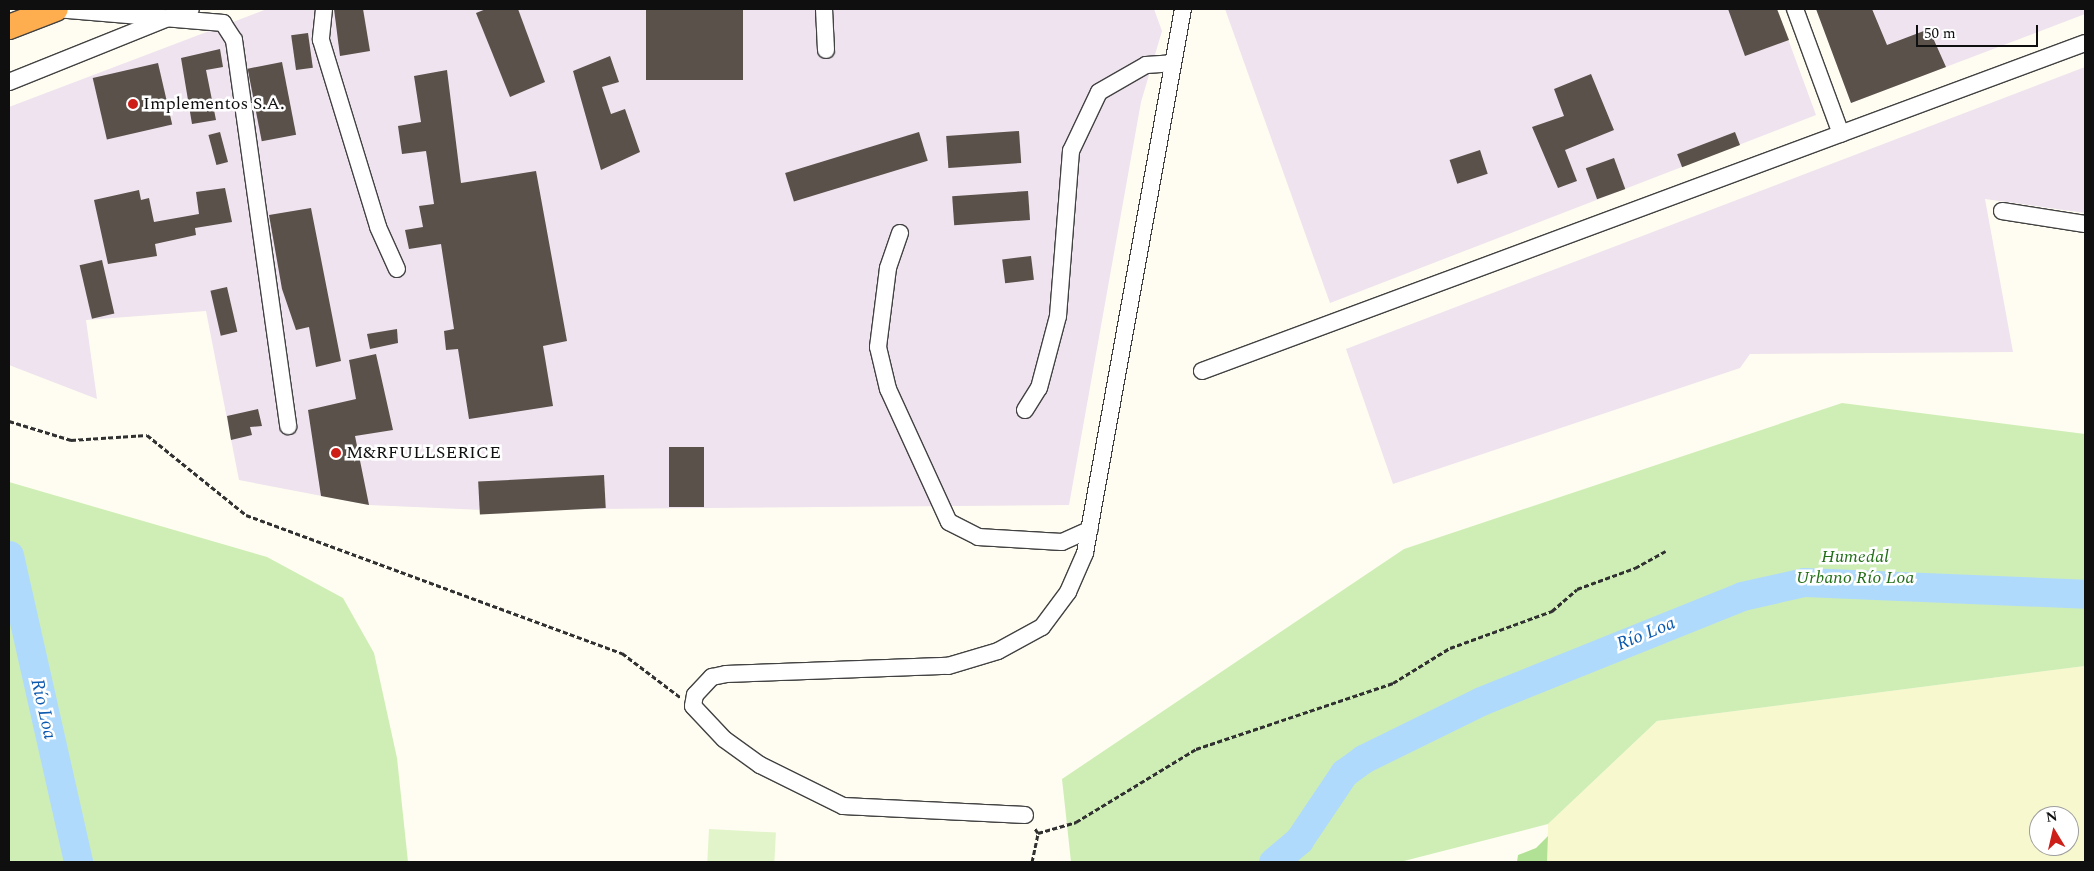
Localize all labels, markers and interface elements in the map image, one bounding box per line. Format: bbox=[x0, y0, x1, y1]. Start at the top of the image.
scale bar bbox=[1919, 15, 2042, 47]
text: 50 m bbox=[1924, 22, 1956, 45]
place label: Implementos S.A. bbox=[143, 93, 285, 115]
marker: Implementos S.A. bbox=[127, 98, 139, 110]
place label: M&RFULLSERICE bbox=[346, 442, 501, 464]
marker: M&RFULLSERICE bbox=[330, 447, 342, 459]
park label: Humedal Urbano Río Loa bbox=[1796, 547, 1914, 590]
water label: Río Loa bbox=[1613, 612, 1679, 656]
water label: Río Loa bbox=[25, 677, 61, 741]
text: N bbox=[2044, 805, 2059, 828]
north arrow bbox=[2029, 806, 2079, 856]

